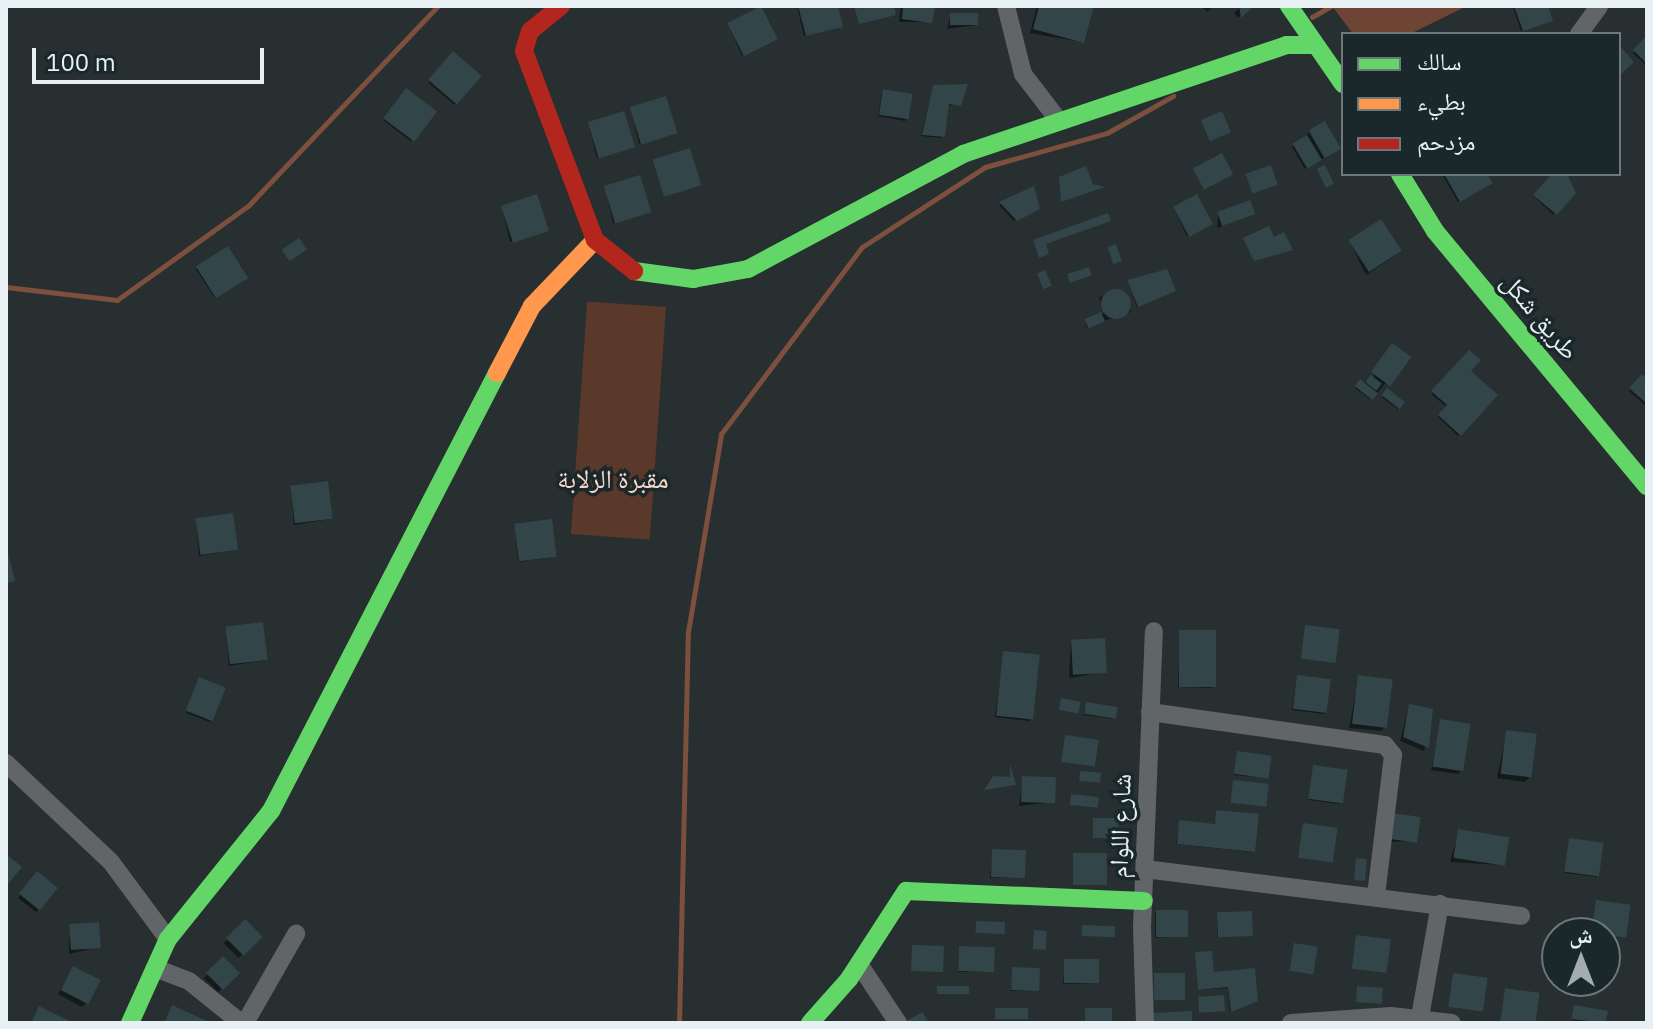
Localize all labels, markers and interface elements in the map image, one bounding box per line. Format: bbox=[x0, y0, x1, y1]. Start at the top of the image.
scale bar bbox=[36, 32, 268, 82]
legend bbox=[1341, 32, 1621, 176]
text: سالك bbox=[1417, 45, 1462, 77]
text: 100 m bbox=[46, 46, 116, 78]
text: بطيء bbox=[1417, 85, 1466, 117]
text: مزدحم bbox=[1417, 125, 1476, 157]
street label: طريق شكل bbox=[1495, 266, 1585, 366]
park label: مقبرة الزلابة bbox=[557, 463, 669, 495]
street label: شارع اللوام bbox=[1103, 773, 1137, 879]
north arrow bbox=[1541, 917, 1621, 997]
text: ش bbox=[1569, 920, 1593, 949]

